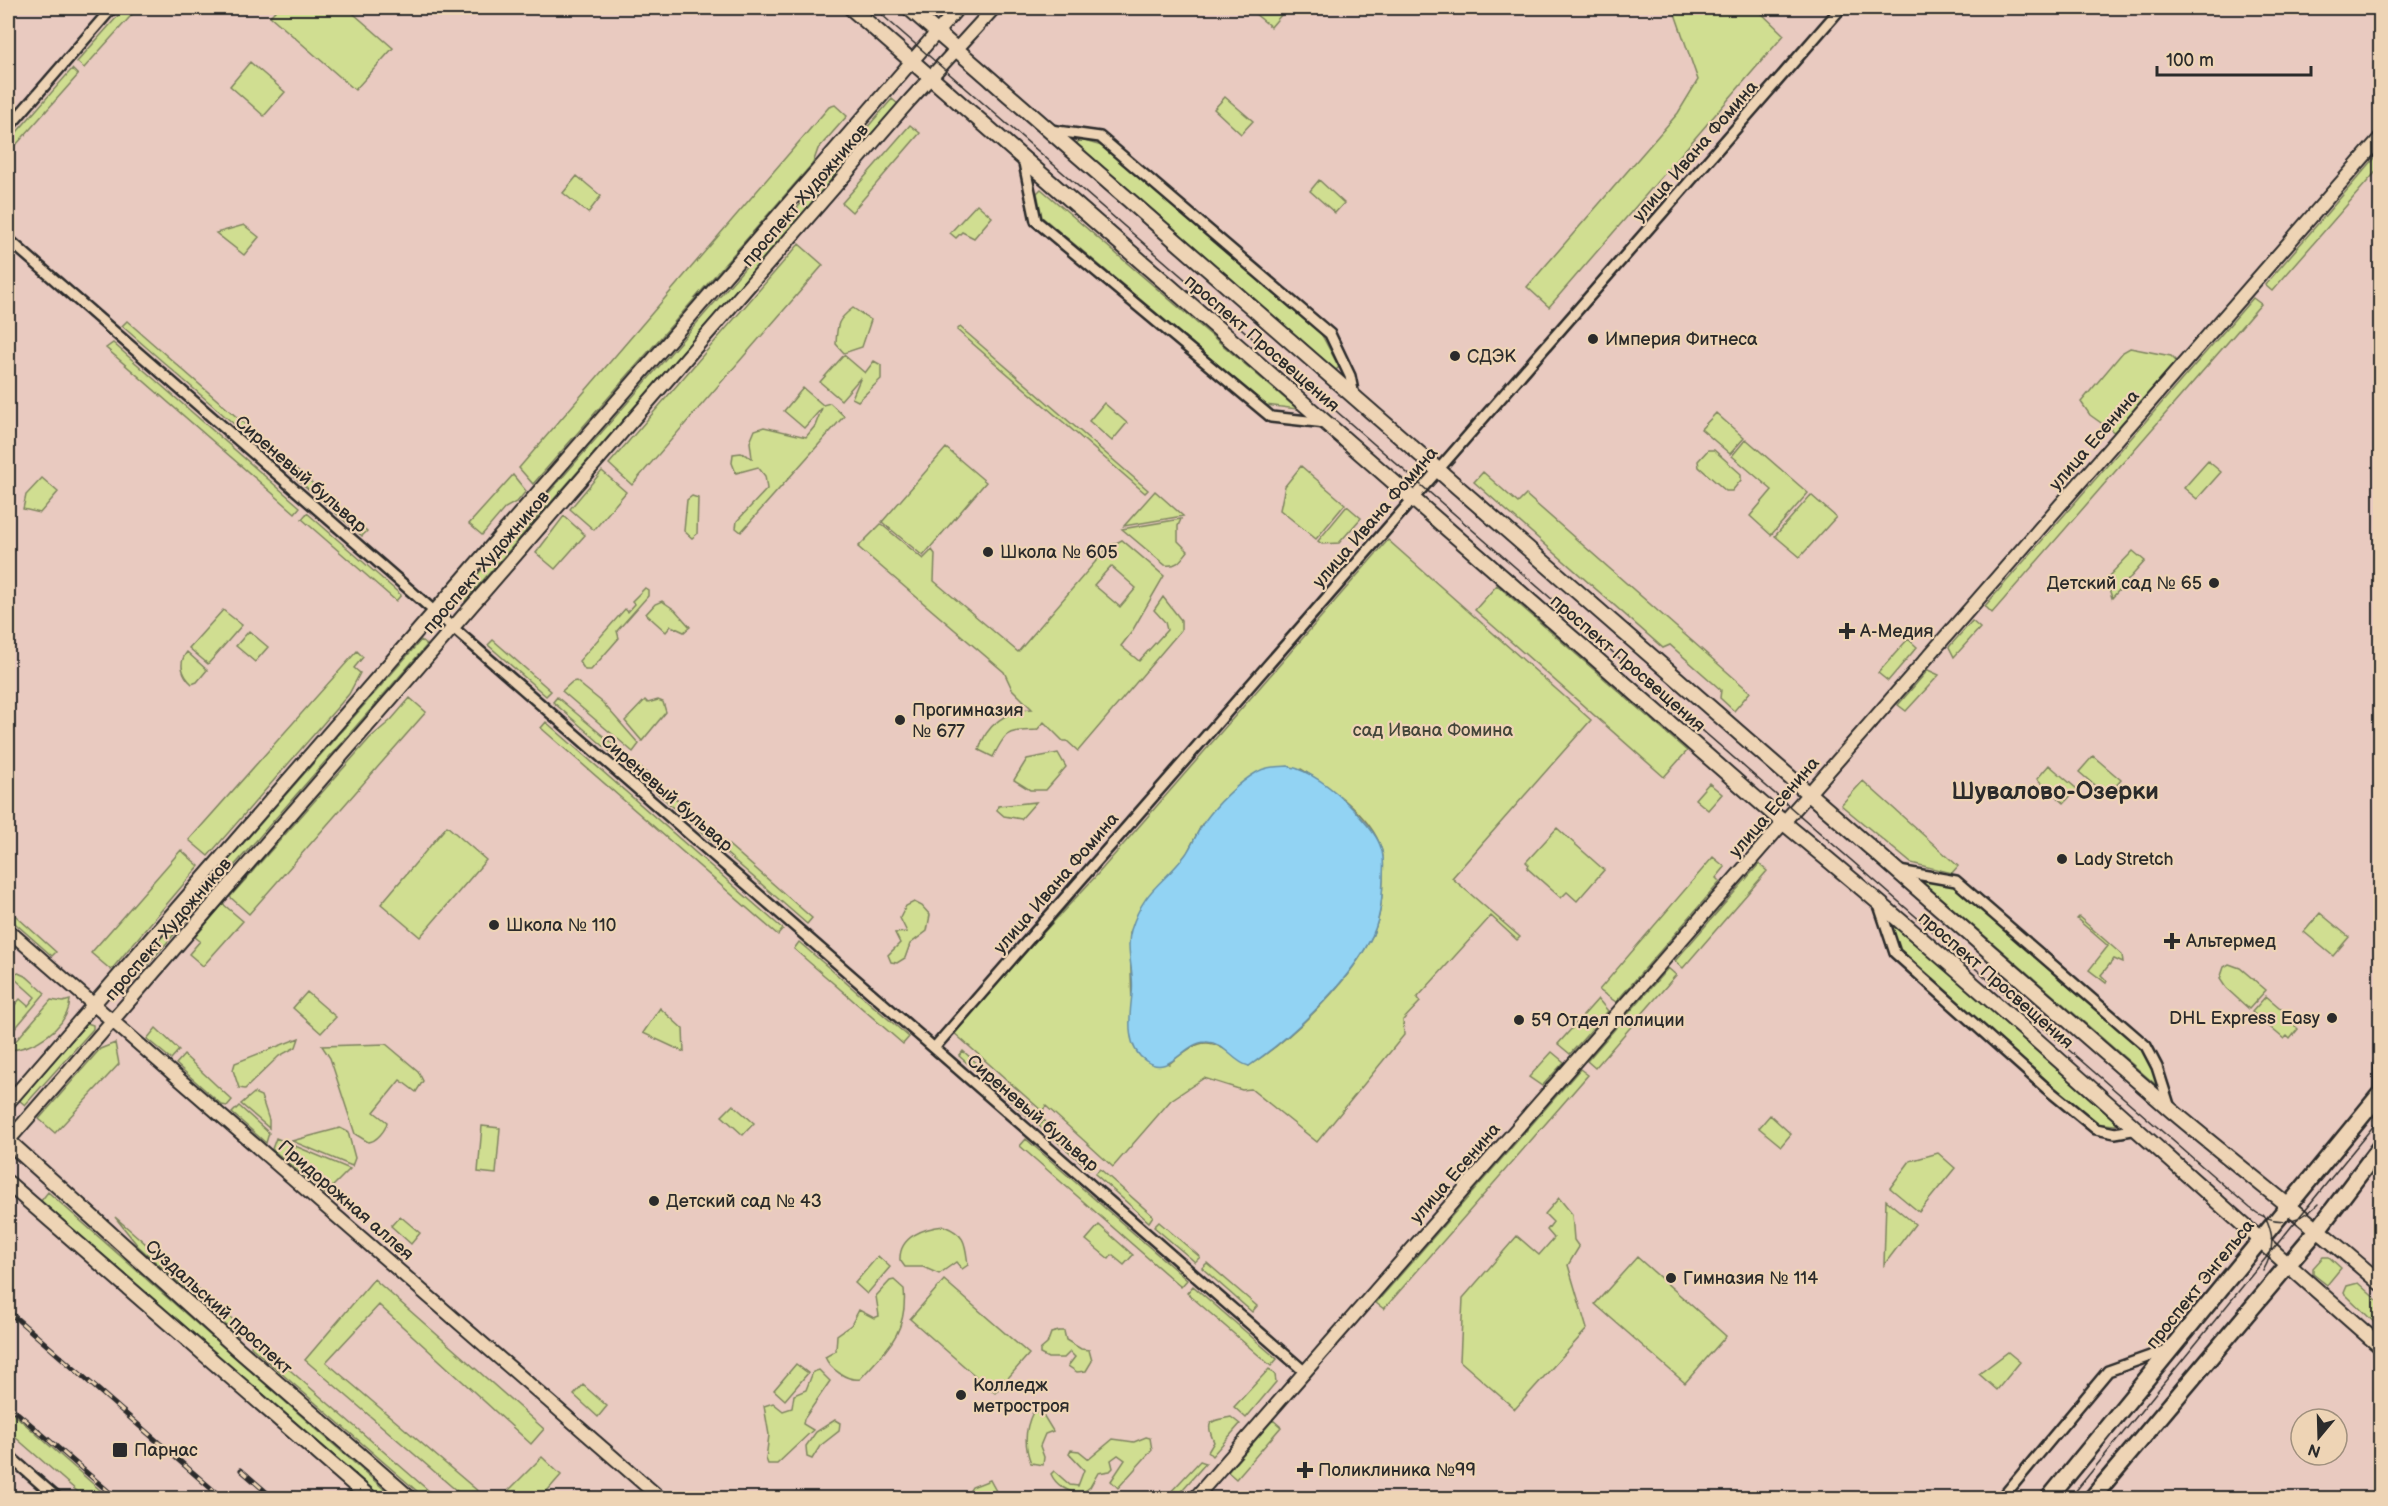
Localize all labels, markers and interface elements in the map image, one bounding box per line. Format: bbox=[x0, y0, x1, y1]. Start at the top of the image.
scale bar bbox=[2157, 39, 2312, 77]
text: 100 m bbox=[2166, 50, 2214, 71]
street label: улица Ивана Фомина bbox=[1628, 76, 1763, 226]
street label: проспект Художников bbox=[738, 119, 873, 271]
street label: проспект Просвещения bbox=[1180, 270, 1343, 416]
place label: Империя Фитнеса bbox=[1605, 329, 1758, 350]
marker: Империя Фитнеса bbox=[1586, 332, 1600, 346]
place label: СДЭК bbox=[1467, 346, 1516, 367]
marker: СДЭК bbox=[1448, 349, 1462, 363]
street label: улица Есенина bbox=[2045, 386, 2144, 495]
street label: Сиреневый бульвар bbox=[231, 411, 371, 537]
street label: улица Ивана Фомина bbox=[1308, 442, 1443, 592]
street label: проспект Художников bbox=[419, 486, 554, 638]
place label: Школа № 605 bbox=[1000, 542, 1118, 563]
marker: Школа № 605 bbox=[981, 545, 995, 559]
place label: Детский сад № 65 bbox=[2047, 573, 2202, 594]
marker: Детский сад № 65 bbox=[2207, 576, 2221, 590]
street label: проспект Просвещения bbox=[1546, 590, 1709, 736]
place label: А-Медия bbox=[1859, 621, 1934, 642]
marker: А-Медия bbox=[1838, 622, 1856, 640]
place label: Прогимназия № 677 bbox=[912, 700, 1024, 742]
marker: Прогимназия № 677 bbox=[893, 713, 907, 727]
park label: сад Ивана Фомина bbox=[1353, 720, 1514, 741]
street label: Сиреневый бульвар bbox=[597, 730, 737, 856]
street label: улица Есенина bbox=[1725, 753, 1824, 862]
district label: Шувалово-Озерки bbox=[1951, 777, 2159, 806]
street label: улица Ивана Фомина bbox=[989, 808, 1124, 958]
place label: Lady Stretch bbox=[2074, 849, 2174, 870]
marker: Lady Stretch bbox=[2055, 852, 2069, 866]
street label: проспект Художников bbox=[101, 853, 236, 1005]
street label: проспект Просвещения bbox=[1914, 907, 2077, 1053]
place label: Школа № 110 bbox=[506, 915, 616, 936]
marker: Школа № 110 bbox=[487, 918, 501, 932]
place label: Альтермед bbox=[2185, 931, 2276, 952]
marker: Альтермед bbox=[2163, 932, 2181, 950]
place label: DHL Express Easy bbox=[2169, 1008, 2321, 1029]
place label: 59 Отдел полиции bbox=[1531, 1010, 1685, 1031]
marker: DHL Express Easy bbox=[2325, 1011, 2339, 1025]
marker: 59 Отдел полиции bbox=[1512, 1013, 1526, 1027]
street label: Сиреневый бульвар bbox=[963, 1050, 1103, 1176]
street label: улица Есенина bbox=[1406, 1119, 1505, 1228]
street label: Придорожная аллея bbox=[274, 1136, 418, 1265]
place label: Детский сад № 43 bbox=[666, 1191, 822, 1212]
marker: Детский сад № 43 bbox=[647, 1194, 661, 1208]
street label: проспект Энгельса bbox=[2142, 1215, 2259, 1353]
street label: Суздальский проспект bbox=[141, 1236, 297, 1379]
place label: Гимназия № 114 bbox=[1683, 1268, 1818, 1289]
marker: Гимназия № 114 bbox=[1664, 1271, 1678, 1285]
place label: Колледж метростроя bbox=[973, 1375, 1070, 1417]
marker: Колледж метростроя bbox=[954, 1388, 968, 1402]
north arrow bbox=[2289, 1407, 2349, 1467]
text: N bbox=[2306, 1439, 2323, 1461]
place label: Парнас bbox=[134, 1440, 198, 1461]
marker: Парнас bbox=[111, 1441, 129, 1459]
place label: Поликлиника №99 bbox=[1318, 1460, 1476, 1481]
marker: Поликлиника №99 bbox=[1296, 1461, 1314, 1479]

